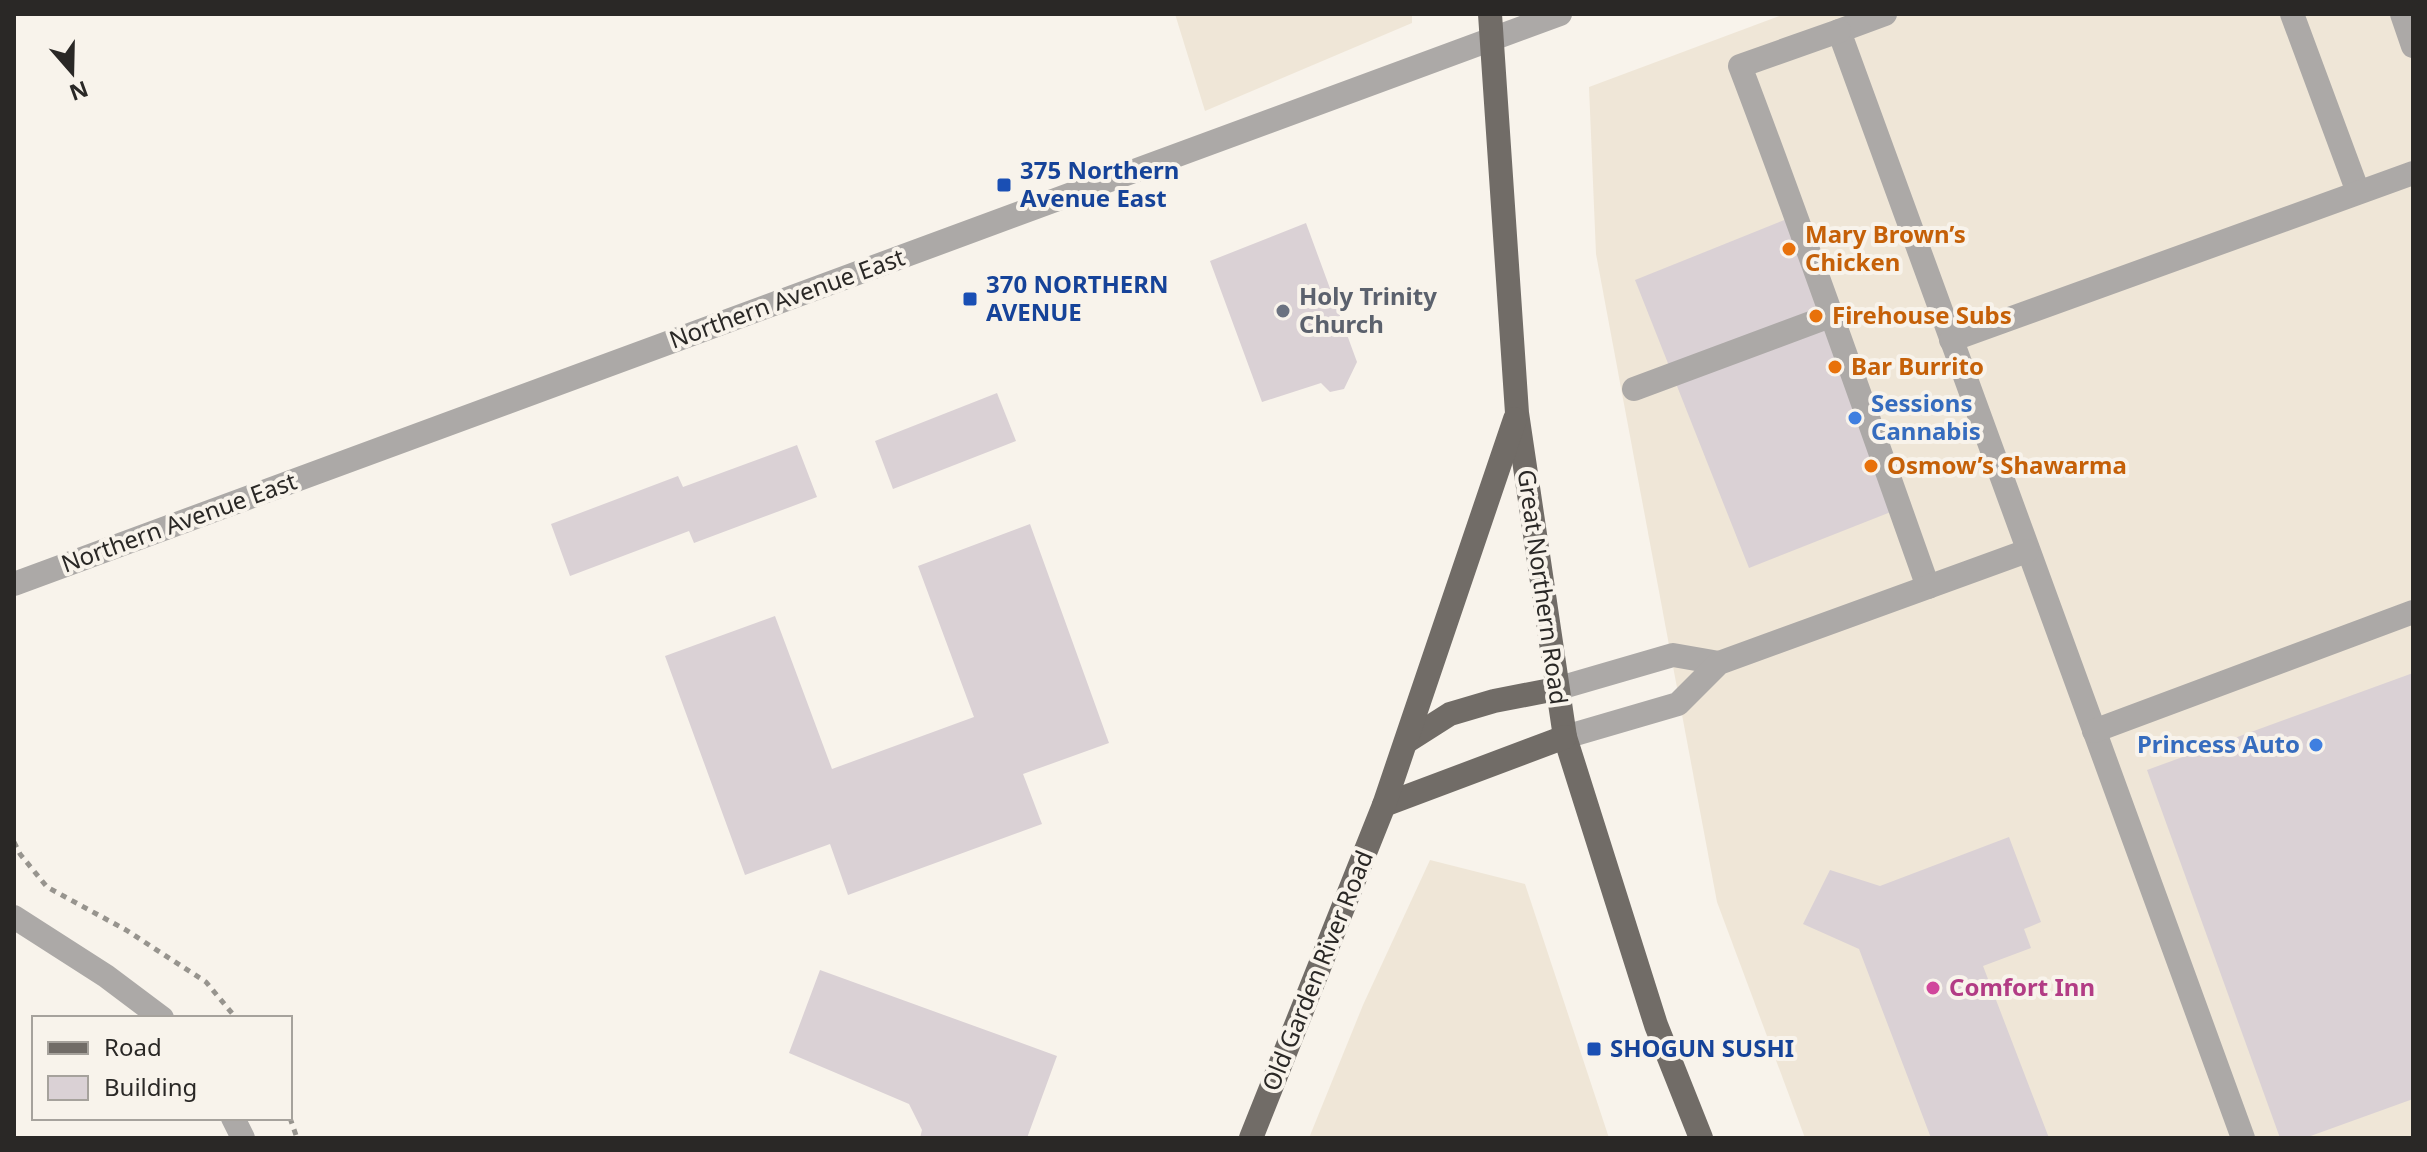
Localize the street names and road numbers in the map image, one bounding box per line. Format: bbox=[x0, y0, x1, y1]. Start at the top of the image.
street label: Northern Avenue East bbox=[664, 240, 909, 356]
street label: Northern Avenue East bbox=[56, 464, 301, 580]
street label: Great Northern Road bbox=[1511, 467, 1576, 707]
street label: Old Garden River Road bbox=[1253, 845, 1380, 1095]

